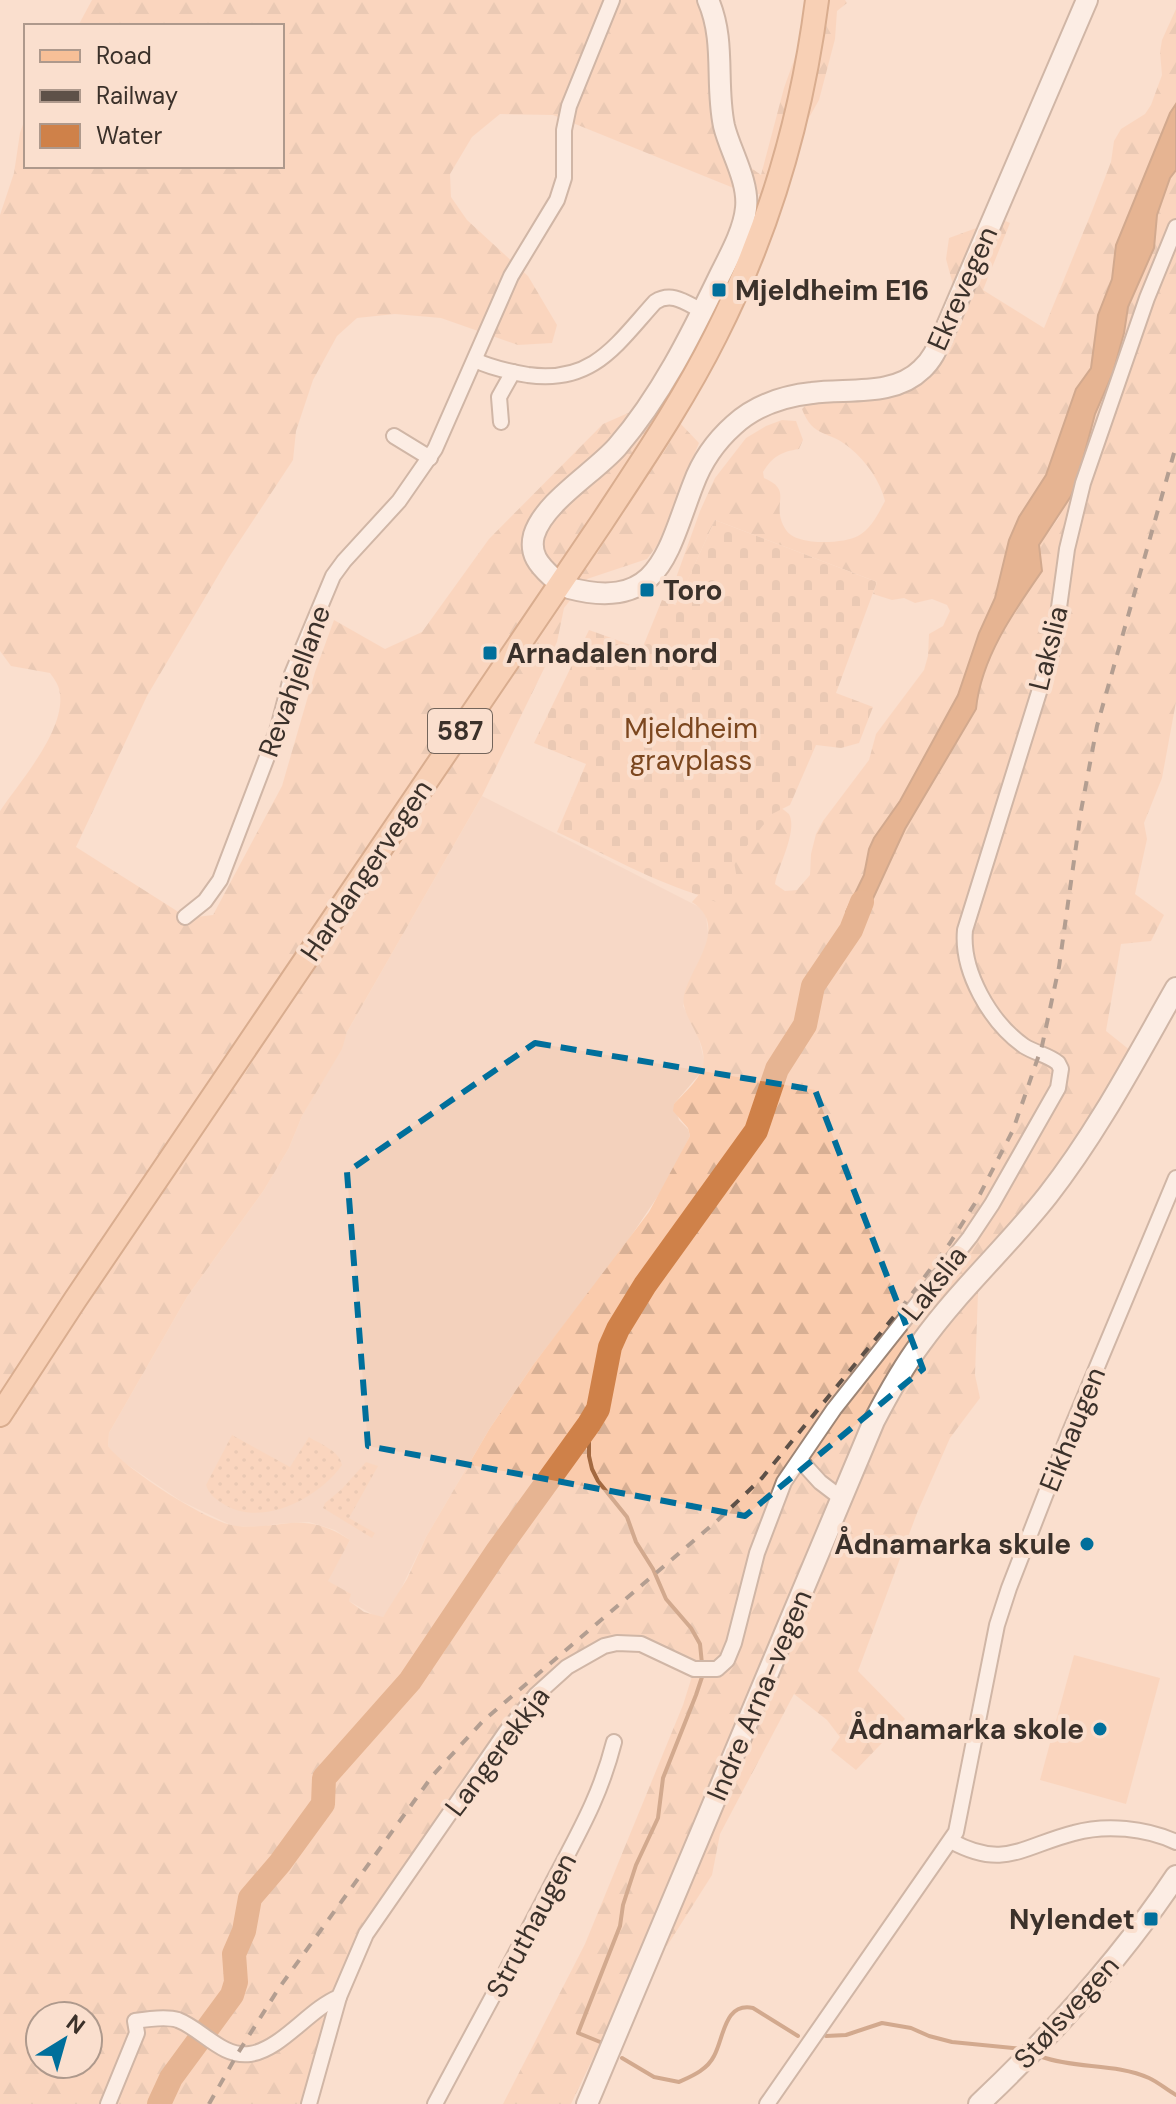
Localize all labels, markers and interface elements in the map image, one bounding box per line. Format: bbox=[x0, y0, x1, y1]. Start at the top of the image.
legend bbox=[24, 24, 284, 168]
text: Road bbox=[96, 40, 152, 71]
text: Railway bbox=[96, 80, 178, 111]
text: Water bbox=[96, 120, 162, 151]
street label: Ekrevegen bbox=[919, 220, 1006, 356]
place label: Mjeldheim E16 bbox=[735, 272, 929, 309]
marker: Mjeldheim E16 bbox=[710, 281, 728, 299]
place label: Toro bbox=[663, 572, 723, 609]
marker: Toro bbox=[638, 581, 656, 599]
street label: Revahjellane bbox=[250, 600, 339, 762]
street label: Lakslia bbox=[1020, 602, 1077, 694]
place label: Arnadalen nord bbox=[506, 635, 718, 672]
marker: Arnadalen nord bbox=[481, 644, 499, 662]
road number: 587 bbox=[428, 709, 492, 753]
park label: Mjeldheim gravplass bbox=[624, 710, 758, 779]
street label: Hardangervegen bbox=[292, 772, 441, 968]
street label: Lakslia bbox=[893, 1238, 975, 1328]
street label: Eikhaugen bbox=[1031, 1361, 1114, 1497]
place label: Ådnamarka skule bbox=[834, 1526, 1071, 1563]
marker: Ådnamarka skule bbox=[1078, 1535, 1096, 1553]
street label: Indre Arna-vegen bbox=[698, 1584, 821, 1806]
street label: Langerekkja bbox=[437, 1679, 558, 1824]
place label: Ådnamarka skole bbox=[849, 1711, 1084, 1748]
marker: Ådnamarka skole bbox=[1091, 1720, 1109, 1738]
street label: Struthaugen bbox=[478, 1846, 585, 2004]
place label: Nylendet bbox=[1009, 1901, 1135, 1938]
marker: Nylendet bbox=[1142, 1910, 1160, 1928]
street label: Stølsvegen bbox=[1006, 1948, 1127, 2077]
north arrow bbox=[24, 2000, 104, 2080]
text: N bbox=[61, 2008, 91, 2041]

